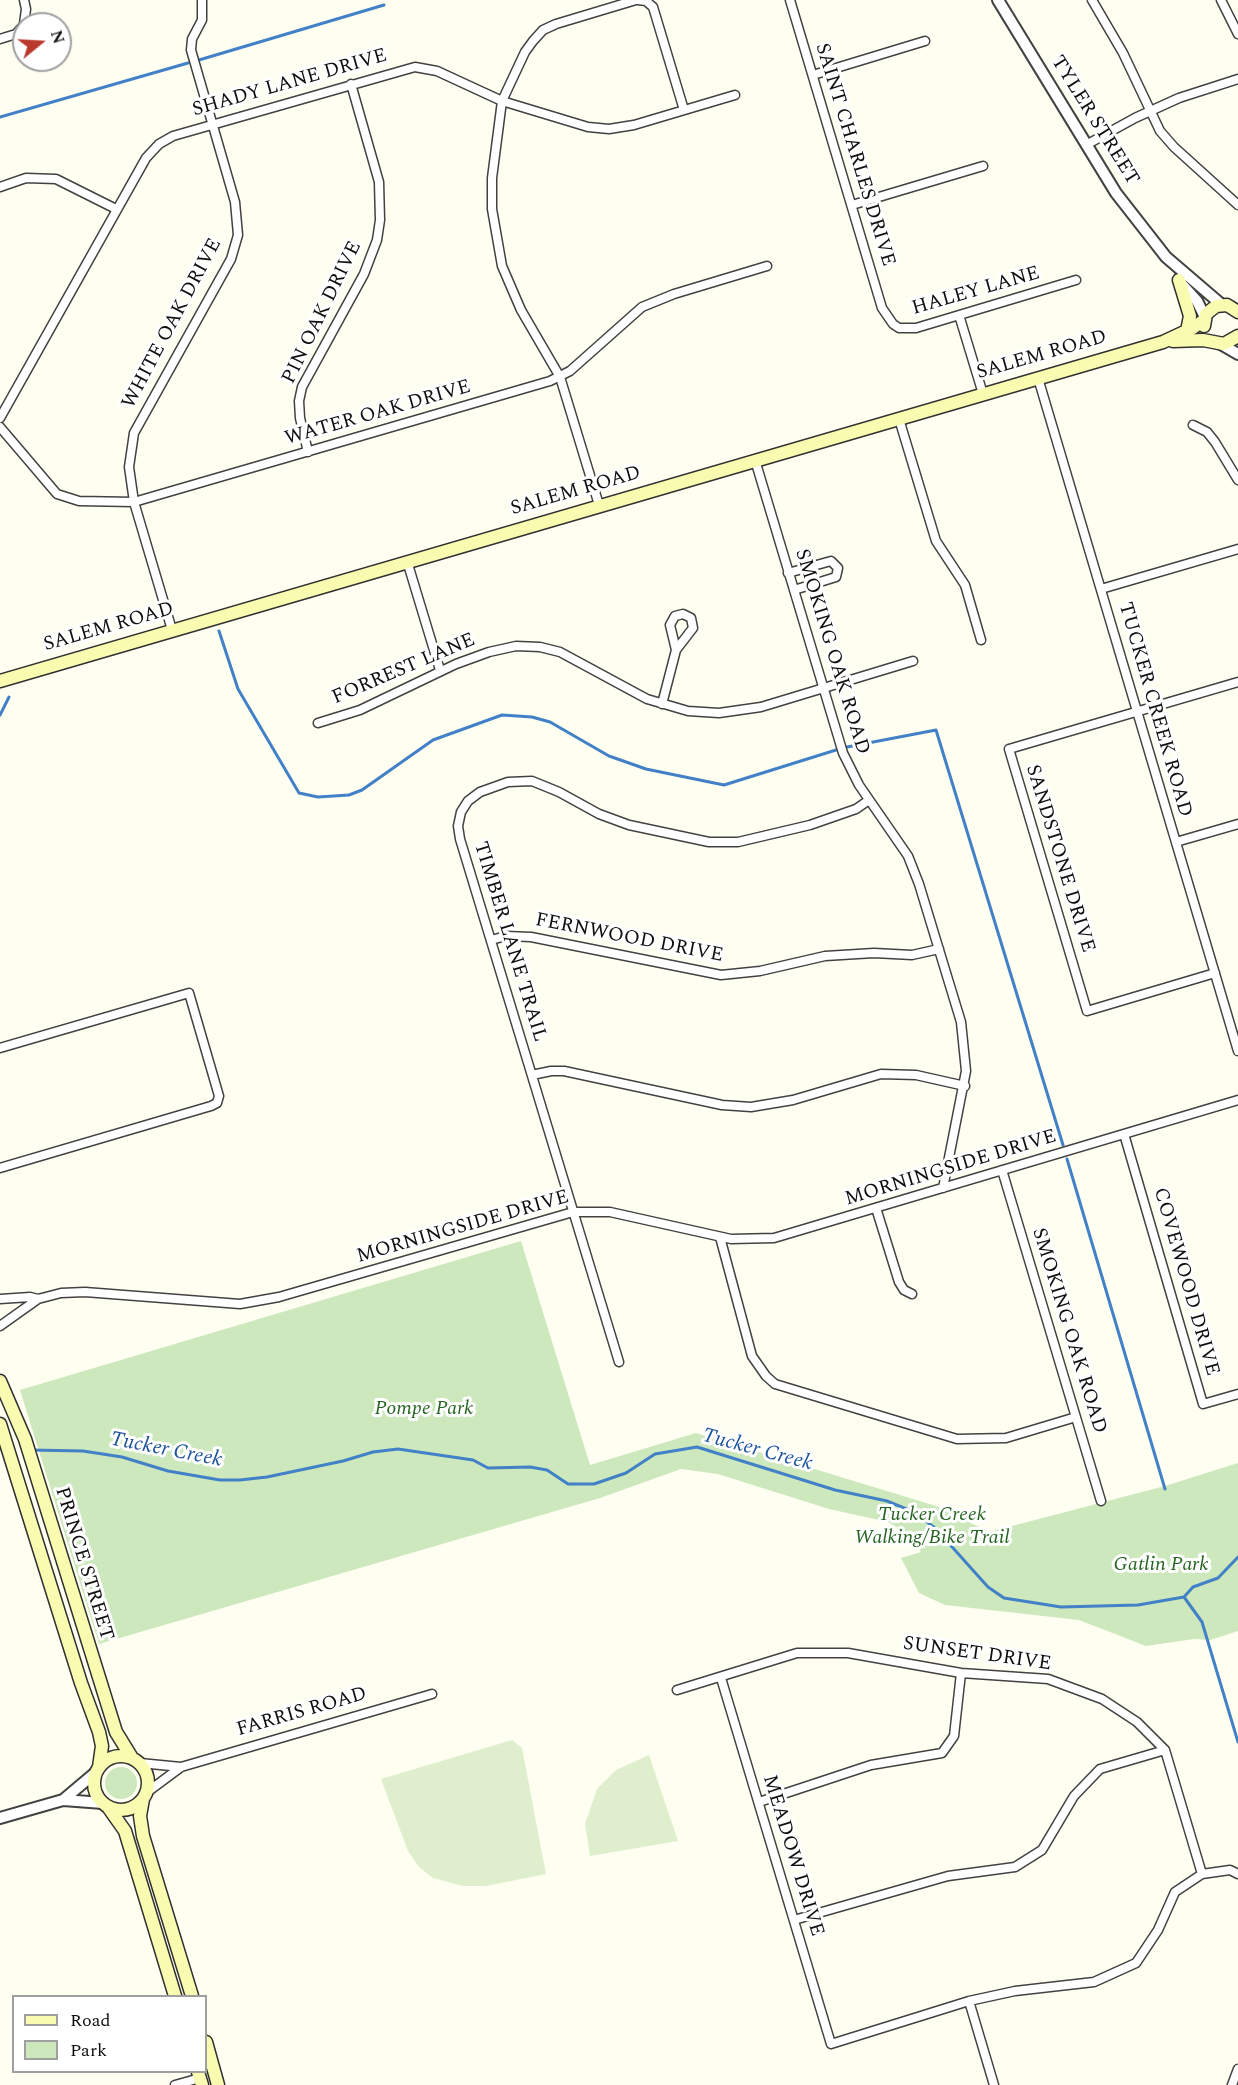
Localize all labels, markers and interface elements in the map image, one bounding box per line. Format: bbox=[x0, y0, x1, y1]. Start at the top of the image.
north arrow bbox=[12, 12, 72, 72]
text: N bbox=[44, 27, 71, 47]
street label: SAINT CHARLES DRIVE bbox=[809, 41, 899, 269]
street label: SHADY LANE DRIVE bbox=[190, 45, 390, 123]
street label: TYLER STREET bbox=[1044, 52, 1144, 190]
street label: WHITE OAK DRIVE bbox=[118, 235, 228, 413]
street label: PIN OAK DRIVE bbox=[278, 238, 368, 388]
street label: HALEY LANE bbox=[909, 262, 1043, 322]
street label: SALEM ROAD bbox=[974, 326, 1110, 386]
street label: WATER OAK DRIVE bbox=[282, 376, 474, 452]
street label: SALEM ROAD bbox=[508, 462, 644, 522]
street label: SMOKING OAK ROAD bbox=[788, 546, 874, 758]
street label: SALEM ROAD bbox=[41, 598, 177, 658]
street label: TUCKER CREEK ROAD bbox=[1112, 600, 1196, 820]
street label: FORREST LANE bbox=[329, 629, 479, 711]
street label: SANDSTONE DRIVE bbox=[1019, 762, 1099, 956]
street label: TIMBER LANE TRAIL bbox=[467, 839, 551, 1045]
street label: FERNWOOD DRIVE bbox=[533, 909, 725, 969]
street label: MORNINGSIDE DRIVE bbox=[842, 1125, 1060, 1213]
street label: COVEWOOD DRIVE bbox=[1147, 1185, 1223, 1379]
street label: MORNINGSIDE DRIVE bbox=[354, 1186, 572, 1270]
street label: SMOKING OAK ROAD bbox=[1025, 1225, 1111, 1437]
park label: Pompe Park bbox=[375, 1398, 473, 1422]
water label: Tucker Creek bbox=[699, 1424, 815, 1478]
water label: Tucker Creek bbox=[108, 1428, 224, 1474]
street label: PRINCE STREET bbox=[48, 1484, 118, 1644]
park label: Tucker Creek Walking/Bike Trail bbox=[854, 1504, 1010, 1551]
park label: Gatlin Park bbox=[1113, 1554, 1209, 1578]
street label: SUNSET DRIVE bbox=[901, 1633, 1053, 1677]
street label: FARRIS ROAD bbox=[234, 1683, 370, 1743]
street label: MEADOW DRIVE bbox=[756, 1772, 828, 1940]
legend bbox=[12, 1995, 207, 2073]
text: Road bbox=[70, 2007, 111, 2034]
text: Park bbox=[70, 2037, 107, 2064]

